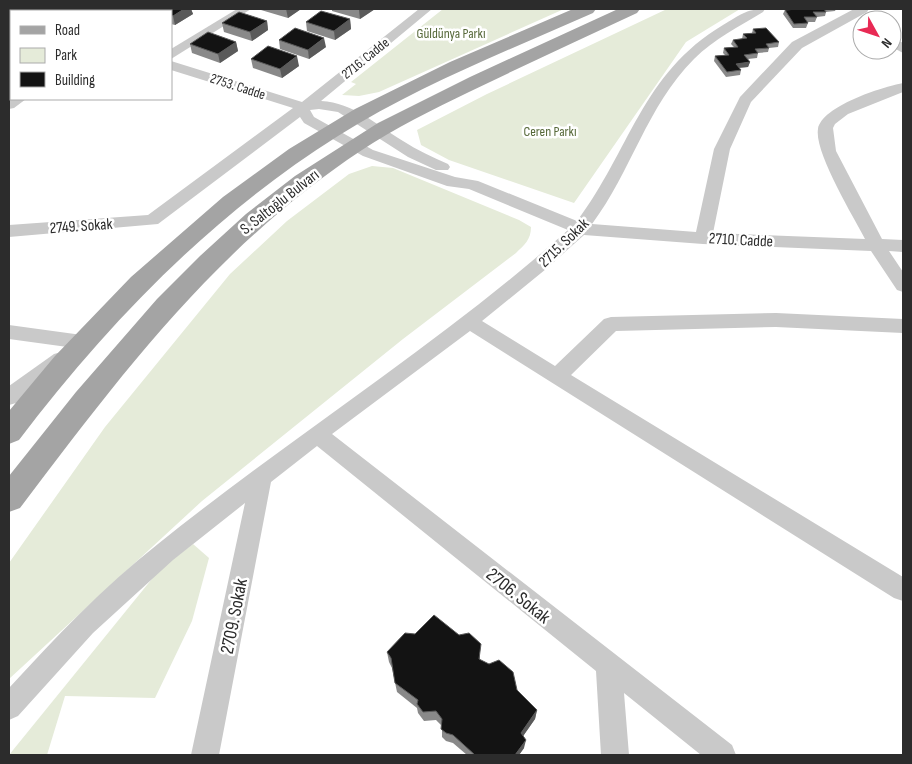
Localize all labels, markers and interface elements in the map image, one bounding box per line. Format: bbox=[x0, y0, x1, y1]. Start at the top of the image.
legend bbox=[10, 10, 172, 100]
north arrow bbox=[852, 10, 902, 60]
text: Road bbox=[55, 21, 80, 40]
park label: Güldünya Parkı bbox=[416, 25, 486, 42]
street label: 2716. Cadde bbox=[338, 34, 393, 83]
text: N bbox=[878, 35, 895, 51]
text: Park bbox=[55, 46, 77, 65]
street label: 2753. Cadde bbox=[208, 70, 268, 103]
text: Building bbox=[55, 71, 95, 90]
park label: Ceren Parkı bbox=[523, 123, 577, 140]
street label: S. Saltoğlu Bulvarı bbox=[237, 166, 323, 239]
street label: 2749. Sokak bbox=[49, 215, 113, 238]
street label: 2715. Sokak bbox=[535, 215, 593, 272]
street label: 2710. Cadde bbox=[708, 229, 774, 252]
street label: 2706. Sokak bbox=[481, 563, 555, 630]
street label: 2709. Sokak bbox=[216, 576, 253, 656]

